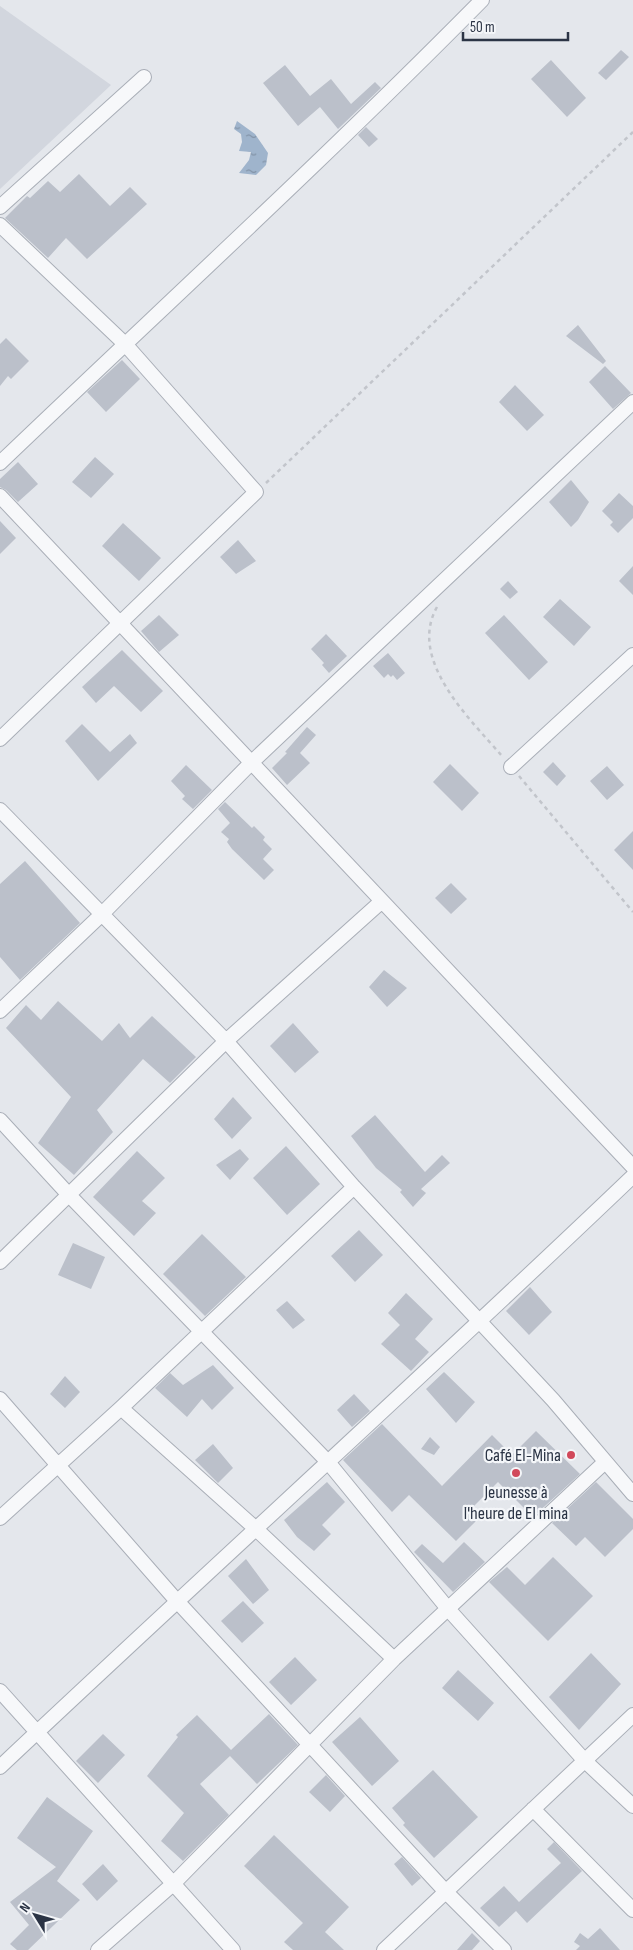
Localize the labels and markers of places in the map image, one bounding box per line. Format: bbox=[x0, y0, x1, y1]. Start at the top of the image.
place label: Café El-Mina bbox=[485, 1445, 561, 1466]
marker: Café El-Mina bbox=[565, 1449, 577, 1461]
marker: Jeunesse à l'heure de El mina bbox=[510, 1467, 522, 1479]
place label: Jeunesse à l'heure de El mina bbox=[464, 1482, 568, 1524]

